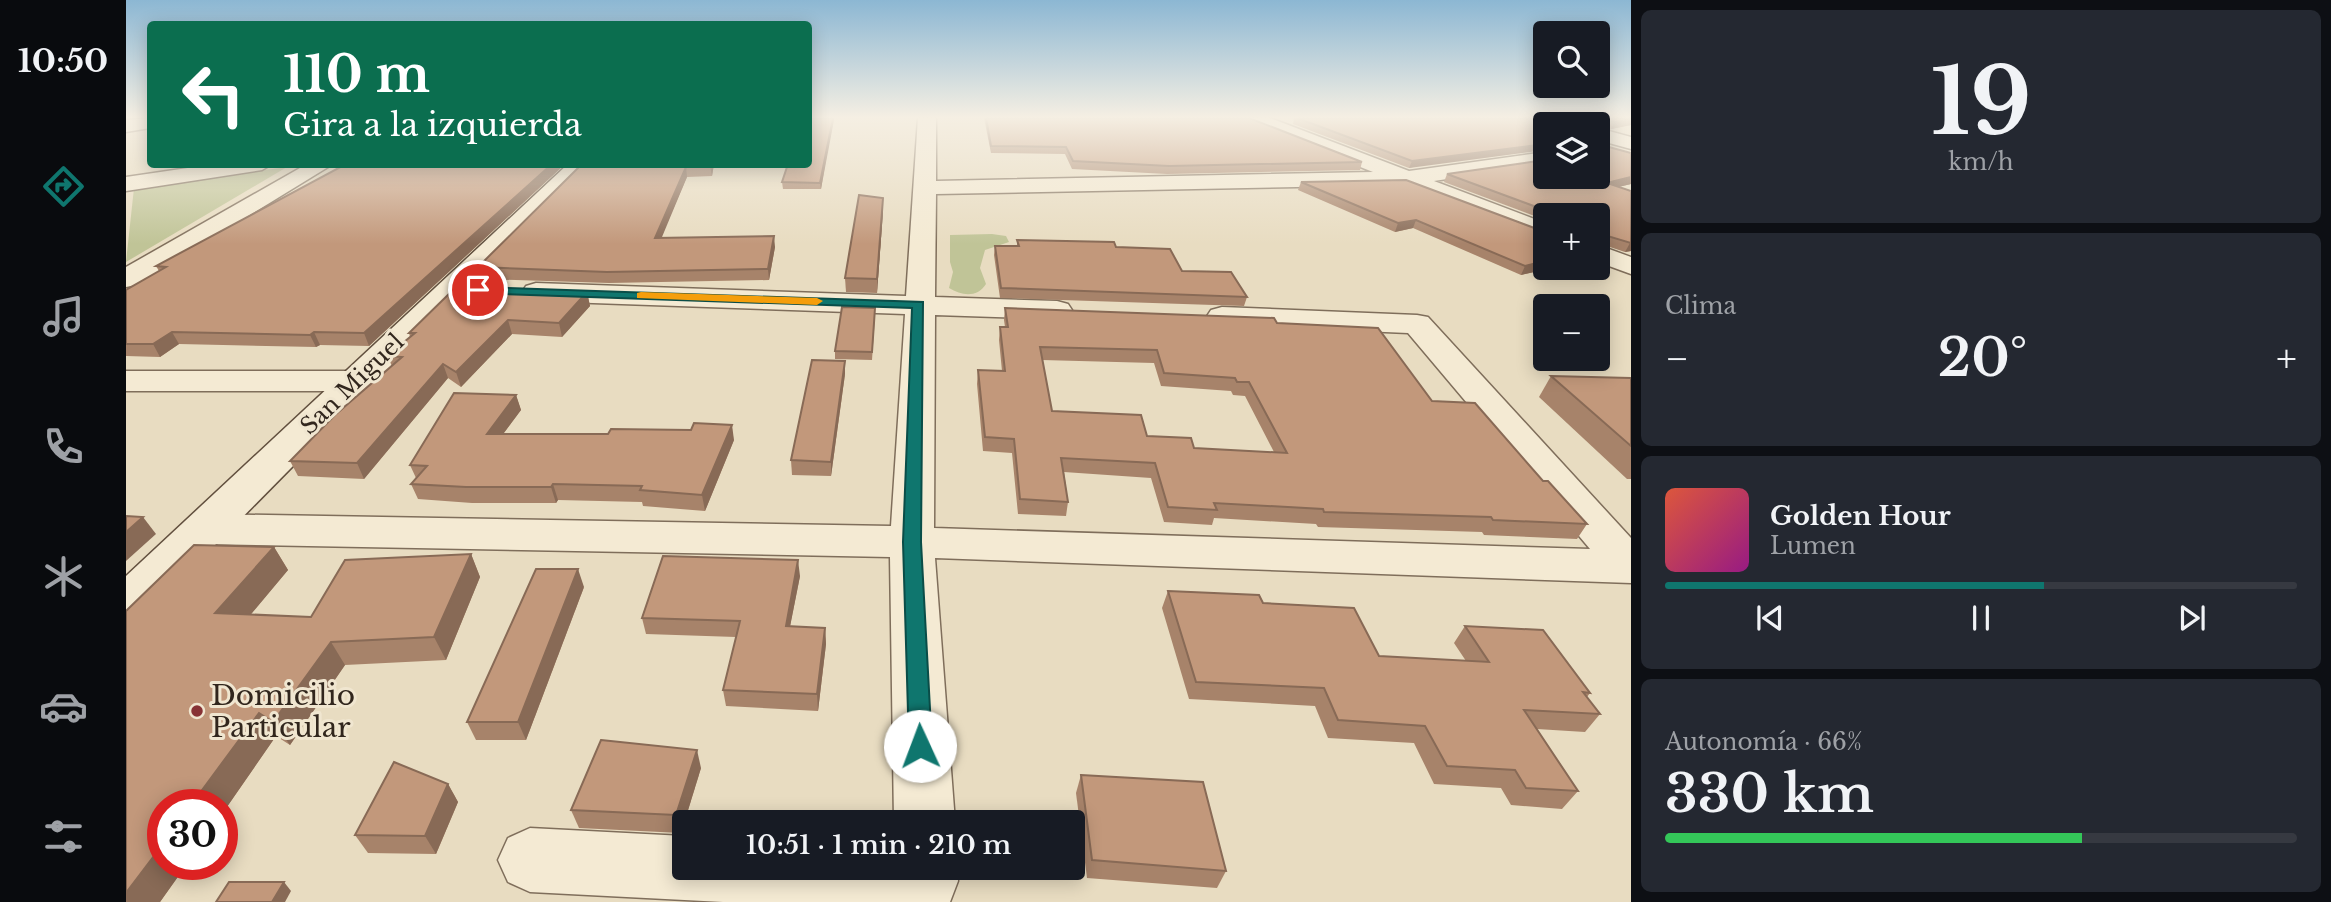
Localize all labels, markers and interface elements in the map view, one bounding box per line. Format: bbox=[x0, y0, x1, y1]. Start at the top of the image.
map controls bbox=[1533, 21, 1610, 371]
button: search bbox=[1533, 21, 1610, 98]
text: 10:50 bbox=[18, 41, 108, 81]
text: 110 m bbox=[283, 44, 430, 105]
text: 19 bbox=[1930, 46, 2032, 159]
icon: left bbox=[168, 49, 259, 140]
text: Gira a la izquierda bbox=[283, 105, 582, 145]
button: layers bbox=[1533, 112, 1610, 189]
text: km/h bbox=[1948, 148, 2014, 176]
icon: directions bbox=[39, 162, 88, 211]
button: + bbox=[1533, 203, 1610, 280]
pin bbox=[448, 260, 508, 320]
icon: arrive bbox=[459, 271, 497, 309]
icon: music bbox=[39, 292, 88, 341]
text: Clima bbox=[1665, 292, 1736, 320]
button: − bbox=[1533, 294, 1610, 371]
text: 20° bbox=[1938, 326, 2027, 390]
street label: San Miguel bbox=[295, 328, 409, 440]
text: − bbox=[1665, 335, 1689, 382]
text: + bbox=[2276, 335, 2297, 382]
icon: phone bbox=[39, 422, 88, 471]
text: Golden Hour bbox=[1770, 500, 1951, 532]
text: Lumen bbox=[1770, 532, 1856, 560]
icon: climate bbox=[39, 552, 88, 601]
icon: previous bbox=[1751, 599, 1789, 637]
icon: pause bbox=[1962, 599, 2000, 637]
icon: next bbox=[2173, 599, 2211, 637]
place label: Domicilio Particular bbox=[211, 678, 355, 745]
icon: car bbox=[39, 682, 88, 731]
marker: Domicilio Particular bbox=[189, 703, 205, 719]
position arrow bbox=[883, 709, 957, 783]
text: Autonomía · 66% bbox=[1665, 728, 1862, 756]
text: 330 km bbox=[1665, 762, 1874, 826]
speed limit sign: 30 bbox=[147, 789, 238, 880]
icon: filters bbox=[39, 812, 88, 861]
text: 10:51 · 1 min · 210 m bbox=[746, 829, 1011, 861]

